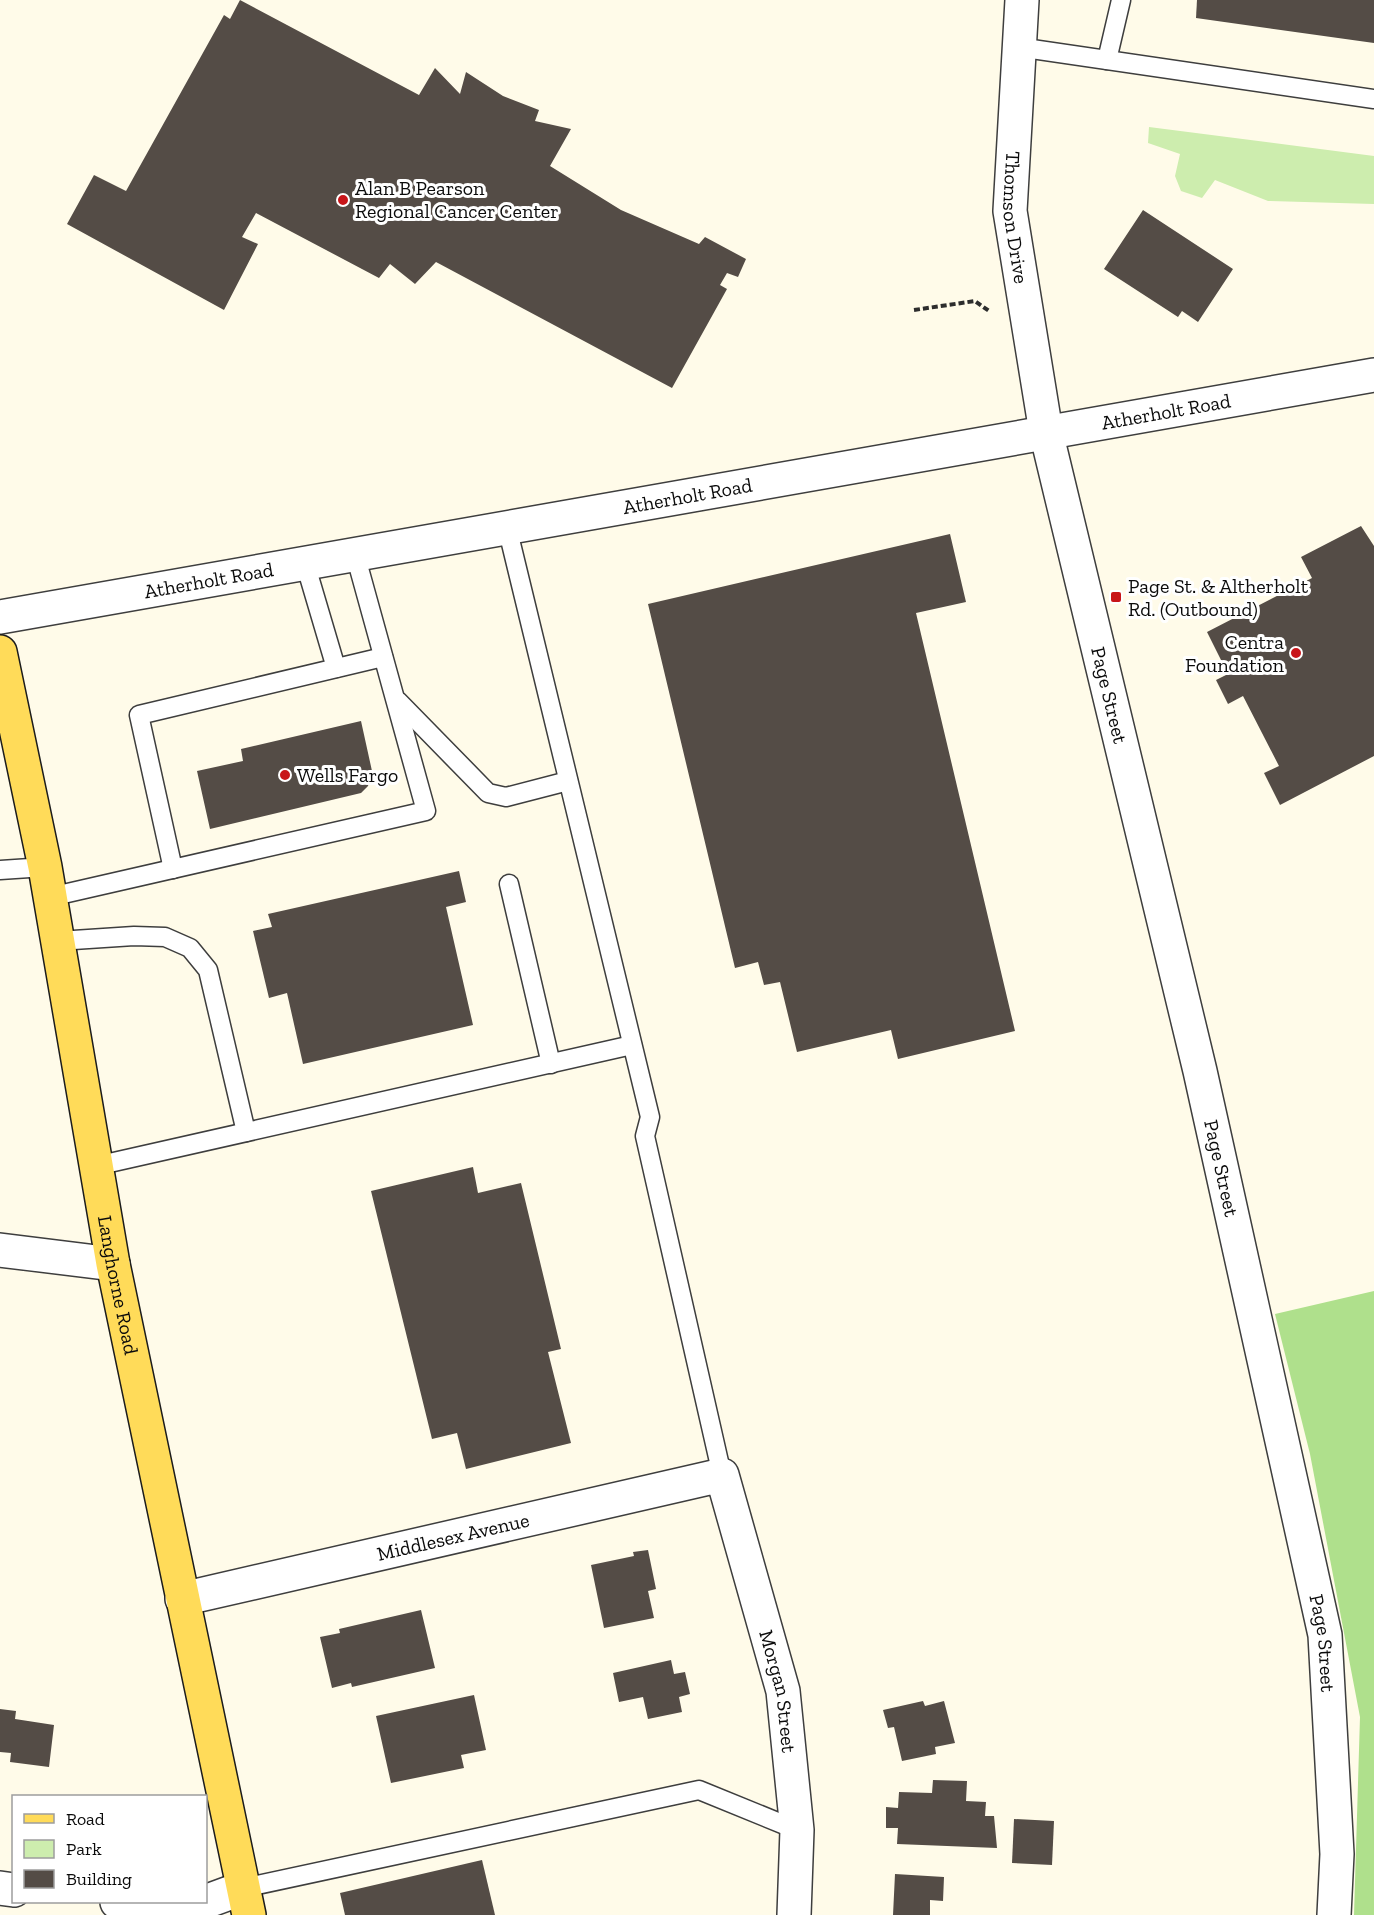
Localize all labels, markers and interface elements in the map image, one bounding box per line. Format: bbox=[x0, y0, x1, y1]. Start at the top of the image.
street label: Thomson Drive bbox=[998, 150, 1034, 285]
place label: Alan B Pearson Regional Cancer Center bbox=[355, 176, 559, 223]
marker: Alan B Pearson Regional Cancer Center bbox=[336, 193, 350, 207]
street label: Atherholt Road bbox=[1100, 388, 1233, 435]
street label: Atherholt Road bbox=[621, 473, 754, 519]
street label: Atherholt Road bbox=[142, 557, 275, 603]
place label: Page St. & Altherholt Rd. (Outbound) bbox=[1128, 574, 1309, 621]
marker: Page St. & Altherholt Rd. (Outbound) bbox=[1109, 590, 1123, 604]
place label: Centra Foundation bbox=[1185, 630, 1285, 677]
street label: Page Street bbox=[1086, 644, 1133, 747]
marker: Centra Foundation bbox=[1289, 646, 1303, 660]
place label: Wells Fargo bbox=[297, 763, 398, 787]
marker: Wells Fargo bbox=[278, 768, 292, 782]
street label: Page Street bbox=[1199, 1117, 1244, 1219]
street label: Langhorne Road bbox=[93, 1214, 144, 1357]
street label: Middlesex Avenue bbox=[374, 1508, 531, 1566]
street label: Page Street bbox=[1304, 1592, 1340, 1693]
street label: Morgan Street bbox=[754, 1627, 801, 1755]
legend bbox=[12, 1795, 207, 1903]
text: Road bbox=[66, 1808, 105, 1830]
text: Park bbox=[66, 1838, 102, 1860]
text: Building bbox=[66, 1868, 132, 1890]

